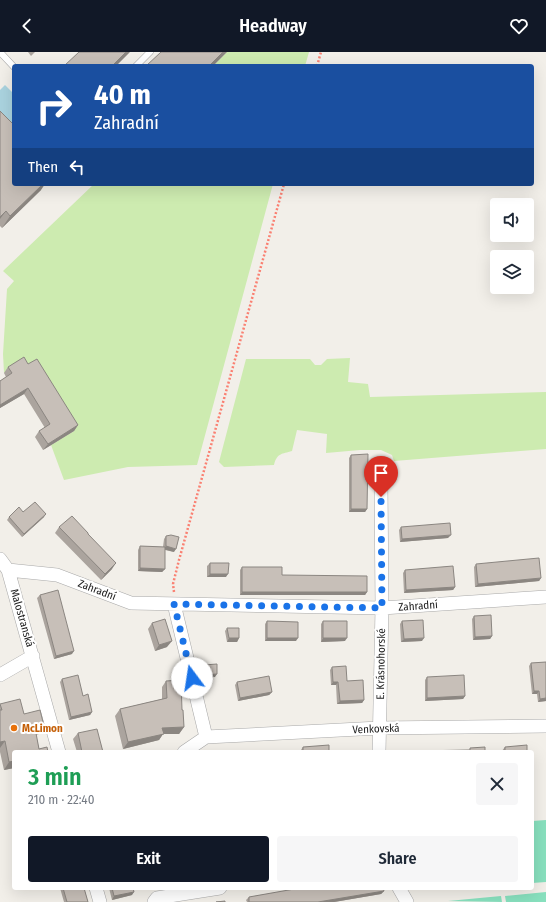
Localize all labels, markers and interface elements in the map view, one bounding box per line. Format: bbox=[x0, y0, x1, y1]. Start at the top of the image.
icon: back bbox=[16, 15, 38, 37]
text: Headway bbox=[239, 15, 307, 37]
icon: heart bbox=[508, 15, 530, 37]
text: 40 m bbox=[94, 78, 151, 111]
icon: right bbox=[28, 80, 80, 132]
text: Zahradní bbox=[94, 112, 159, 134]
icon: left bbox=[66, 156, 88, 178]
text: Then bbox=[28, 158, 58, 176]
map controls bbox=[490, 198, 534, 294]
button: sound bbox=[490, 198, 534, 242]
button: layers bbox=[490, 250, 534, 294]
pin bbox=[364, 456, 398, 497]
icon: arrive bbox=[370, 462, 392, 484]
street label: Zahradní bbox=[76, 577, 118, 603]
street label: Malostranská bbox=[8, 587, 36, 649]
street label: Zahradní bbox=[398, 598, 438, 614]
street label: E. Krásnohorské bbox=[374, 628, 388, 700]
position arrow bbox=[171, 657, 213, 699]
place label: McLimon bbox=[22, 722, 63, 735]
street label: Venkovská bbox=[352, 722, 400, 736]
marker: McLimon bbox=[9, 723, 19, 733]
text: 3 min bbox=[28, 763, 82, 791]
button: close bbox=[476, 763, 518, 805]
text: 210 m · 22:40 bbox=[28, 792, 94, 807]
button: Exit bbox=[28, 836, 269, 882]
button: Share bbox=[277, 836, 518, 882]

